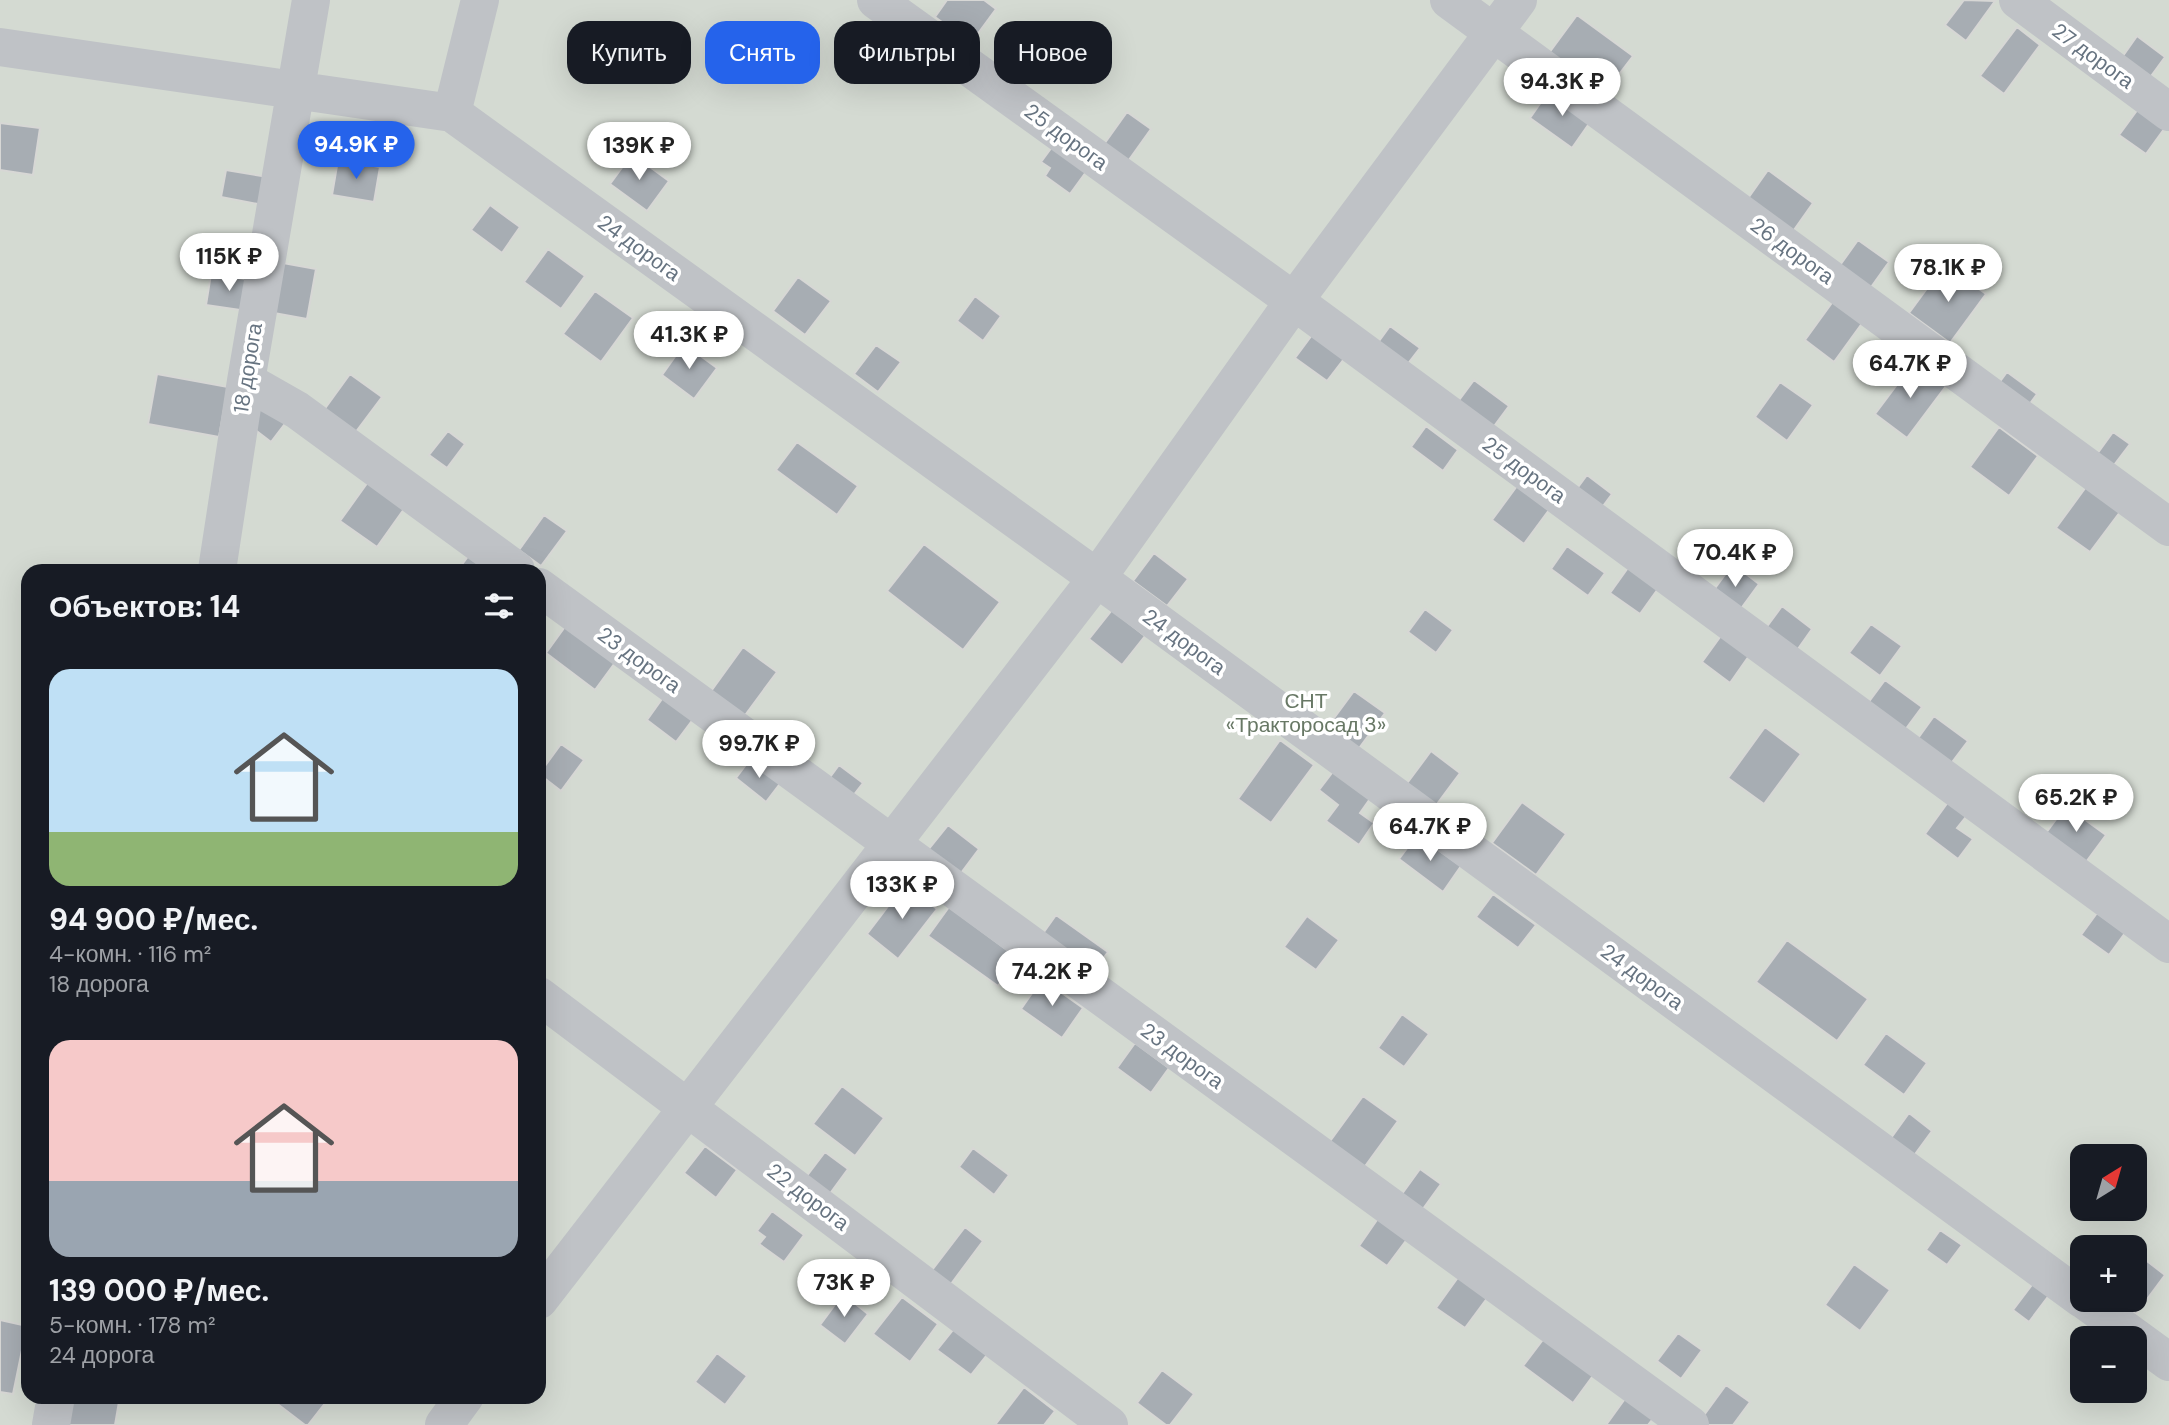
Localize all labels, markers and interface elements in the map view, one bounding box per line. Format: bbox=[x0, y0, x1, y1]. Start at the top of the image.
street label: 27 дорога bbox=[2046, 17, 2140, 95]
chip: Купить bbox=[567, 21, 691, 84]
chip: Снять bbox=[705, 21, 820, 84]
chip: Фильтры bbox=[834, 21, 980, 84]
chip: Новое bbox=[994, 21, 1112, 84]
pin: 94.3K ₽ bbox=[1497, 58, 1627, 118]
text: 94.3K ₽ bbox=[1520, 66, 1604, 96]
street label: 25 дорога bbox=[1019, 97, 1114, 177]
pin: 94.9K ₽ bbox=[291, 122, 421, 181]
pin: 139K ₽ bbox=[582, 122, 696, 182]
text: 94.9K ₽ bbox=[314, 129, 398, 159]
text: 139K ₽ bbox=[603, 130, 675, 160]
street label: 24 дорога bbox=[592, 208, 686, 288]
street label: 26 дорога bbox=[1745, 211, 1840, 291]
pin: 115K ₽ bbox=[172, 233, 286, 293]
text: 115K ₽ bbox=[196, 241, 262, 271]
pin: 78.1K ₽ bbox=[1883, 244, 2013, 304]
text: 78.1K ₽ bbox=[1910, 252, 1986, 282]
pin: 41.3K ₽ bbox=[624, 312, 754, 371]
text: 41.3K ₽ bbox=[650, 319, 728, 349]
street label: 18 дорога bbox=[227, 321, 269, 415]
pin: 64.7K ₽ bbox=[1845, 340, 1975, 400]
text: 64.7K ₽ bbox=[1869, 348, 1951, 378]
street label: 25 дорога bbox=[1477, 430, 1572, 510]
pin: 70.4K ₽ bbox=[1670, 530, 1800, 589]
text: 70.4K ₽ bbox=[1693, 537, 1777, 567]
text: Объектов: 14 bbox=[49, 587, 240, 626]
icon: filters bbox=[480, 587, 518, 625]
street label: 24 дорога bbox=[1137, 602, 1231, 682]
street label: 23 дорога bbox=[592, 620, 686, 700]
park label: СНТ «Тракторосад 3» bbox=[1226, 687, 1386, 739]
icon: home bbox=[221, 714, 347, 840]
pin: 99.7K ₽ bbox=[694, 720, 824, 780]
text: 99.7K ₽ bbox=[718, 728, 800, 758]
pin: 65.2K ₽ bbox=[2011, 774, 2141, 834]
text: 65.2K ₽ bbox=[2035, 782, 2117, 812]
pin: 64.7K ₽ bbox=[1365, 804, 1495, 863]
text: 64.7K ₽ bbox=[1389, 811, 1471, 841]
pin: 133K ₽ bbox=[845, 862, 959, 921]
text: 133K ₽ bbox=[866, 869, 938, 899]
text: 94 900 ₽/мес. bbox=[49, 900, 258, 939]
street label: 24 дорога bbox=[1595, 937, 1689, 1017]
text: 4-комн. · 116 m² bbox=[49, 939, 211, 969]
pin: 74.2K ₽ bbox=[987, 948, 1117, 1008]
text: 74.2K ₽ bbox=[1012, 956, 1092, 986]
text: 18 дорога bbox=[49, 969, 149, 999]
street label: 23 дорога bbox=[1135, 1016, 1229, 1096]
icon: home bbox=[221, 1085, 347, 1211]
north arrow bbox=[2070, 1144, 2147, 1222]
map controls bbox=[2070, 1144, 2147, 1403]
street label: 22 дорога bbox=[761, 1157, 855, 1237]
button: + bbox=[2070, 1235, 2147, 1312]
pin: 73K ₽ bbox=[795, 1260, 893, 1319]
text: 73K ₽ bbox=[813, 1267, 875, 1297]
text: 139 000 ₽/мес. bbox=[49, 1271, 269, 1310]
text: 5-комн. · 178 m² bbox=[49, 1310, 216, 1340]
button: − bbox=[2070, 1326, 2147, 1403]
text: 24 дорога bbox=[49, 1340, 154, 1370]

